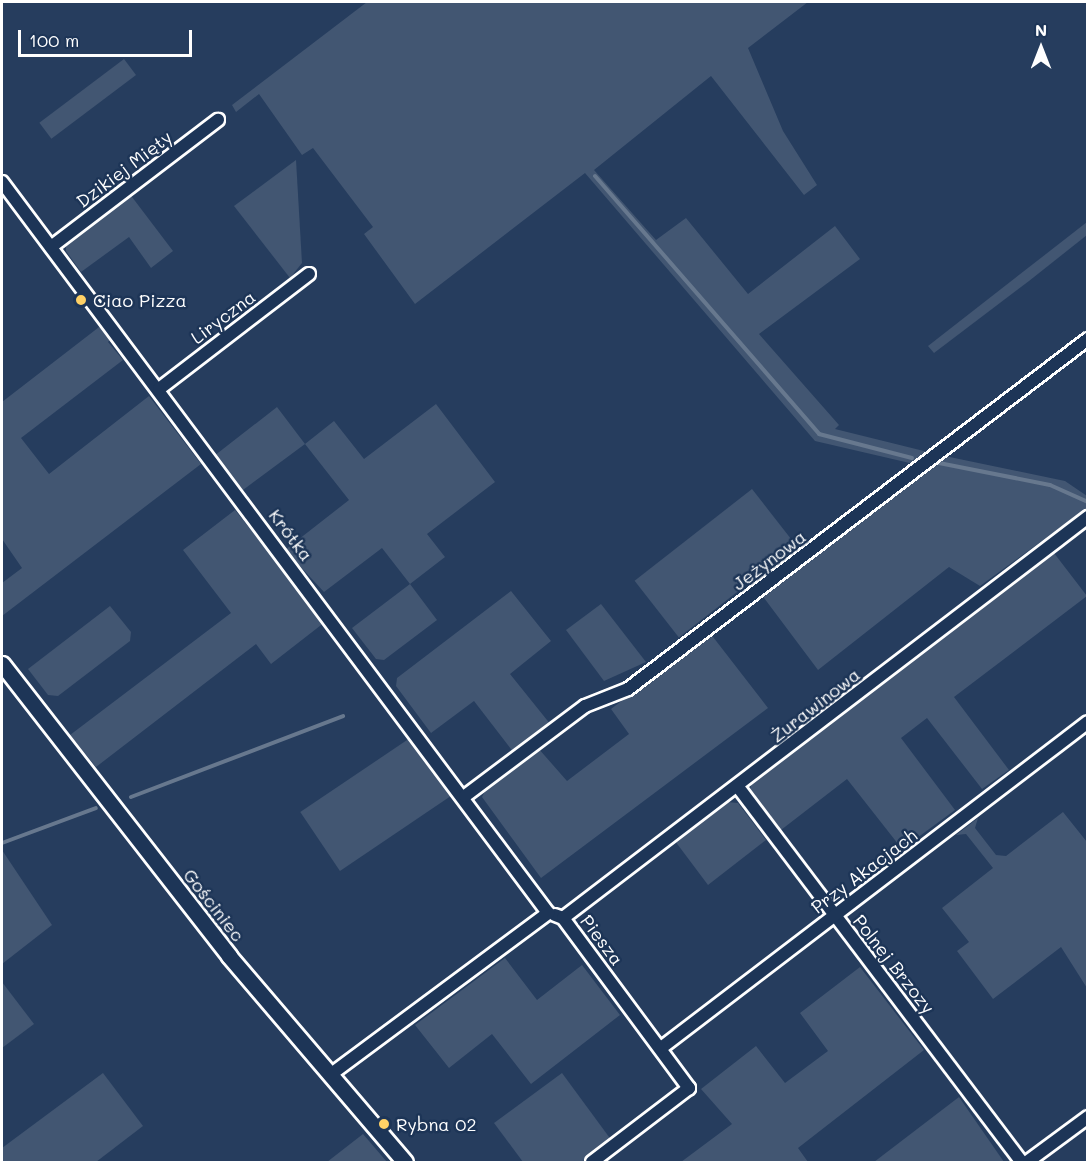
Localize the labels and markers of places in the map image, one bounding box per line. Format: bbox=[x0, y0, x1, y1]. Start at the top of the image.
place label: Ciao Pizza bbox=[93, 289, 187, 311]
marker: Ciao Pizza bbox=[74, 293, 88, 307]
place label: Rybna 02 bbox=[396, 1113, 476, 1135]
marker: Rybna 02 bbox=[377, 1117, 391, 1131]

